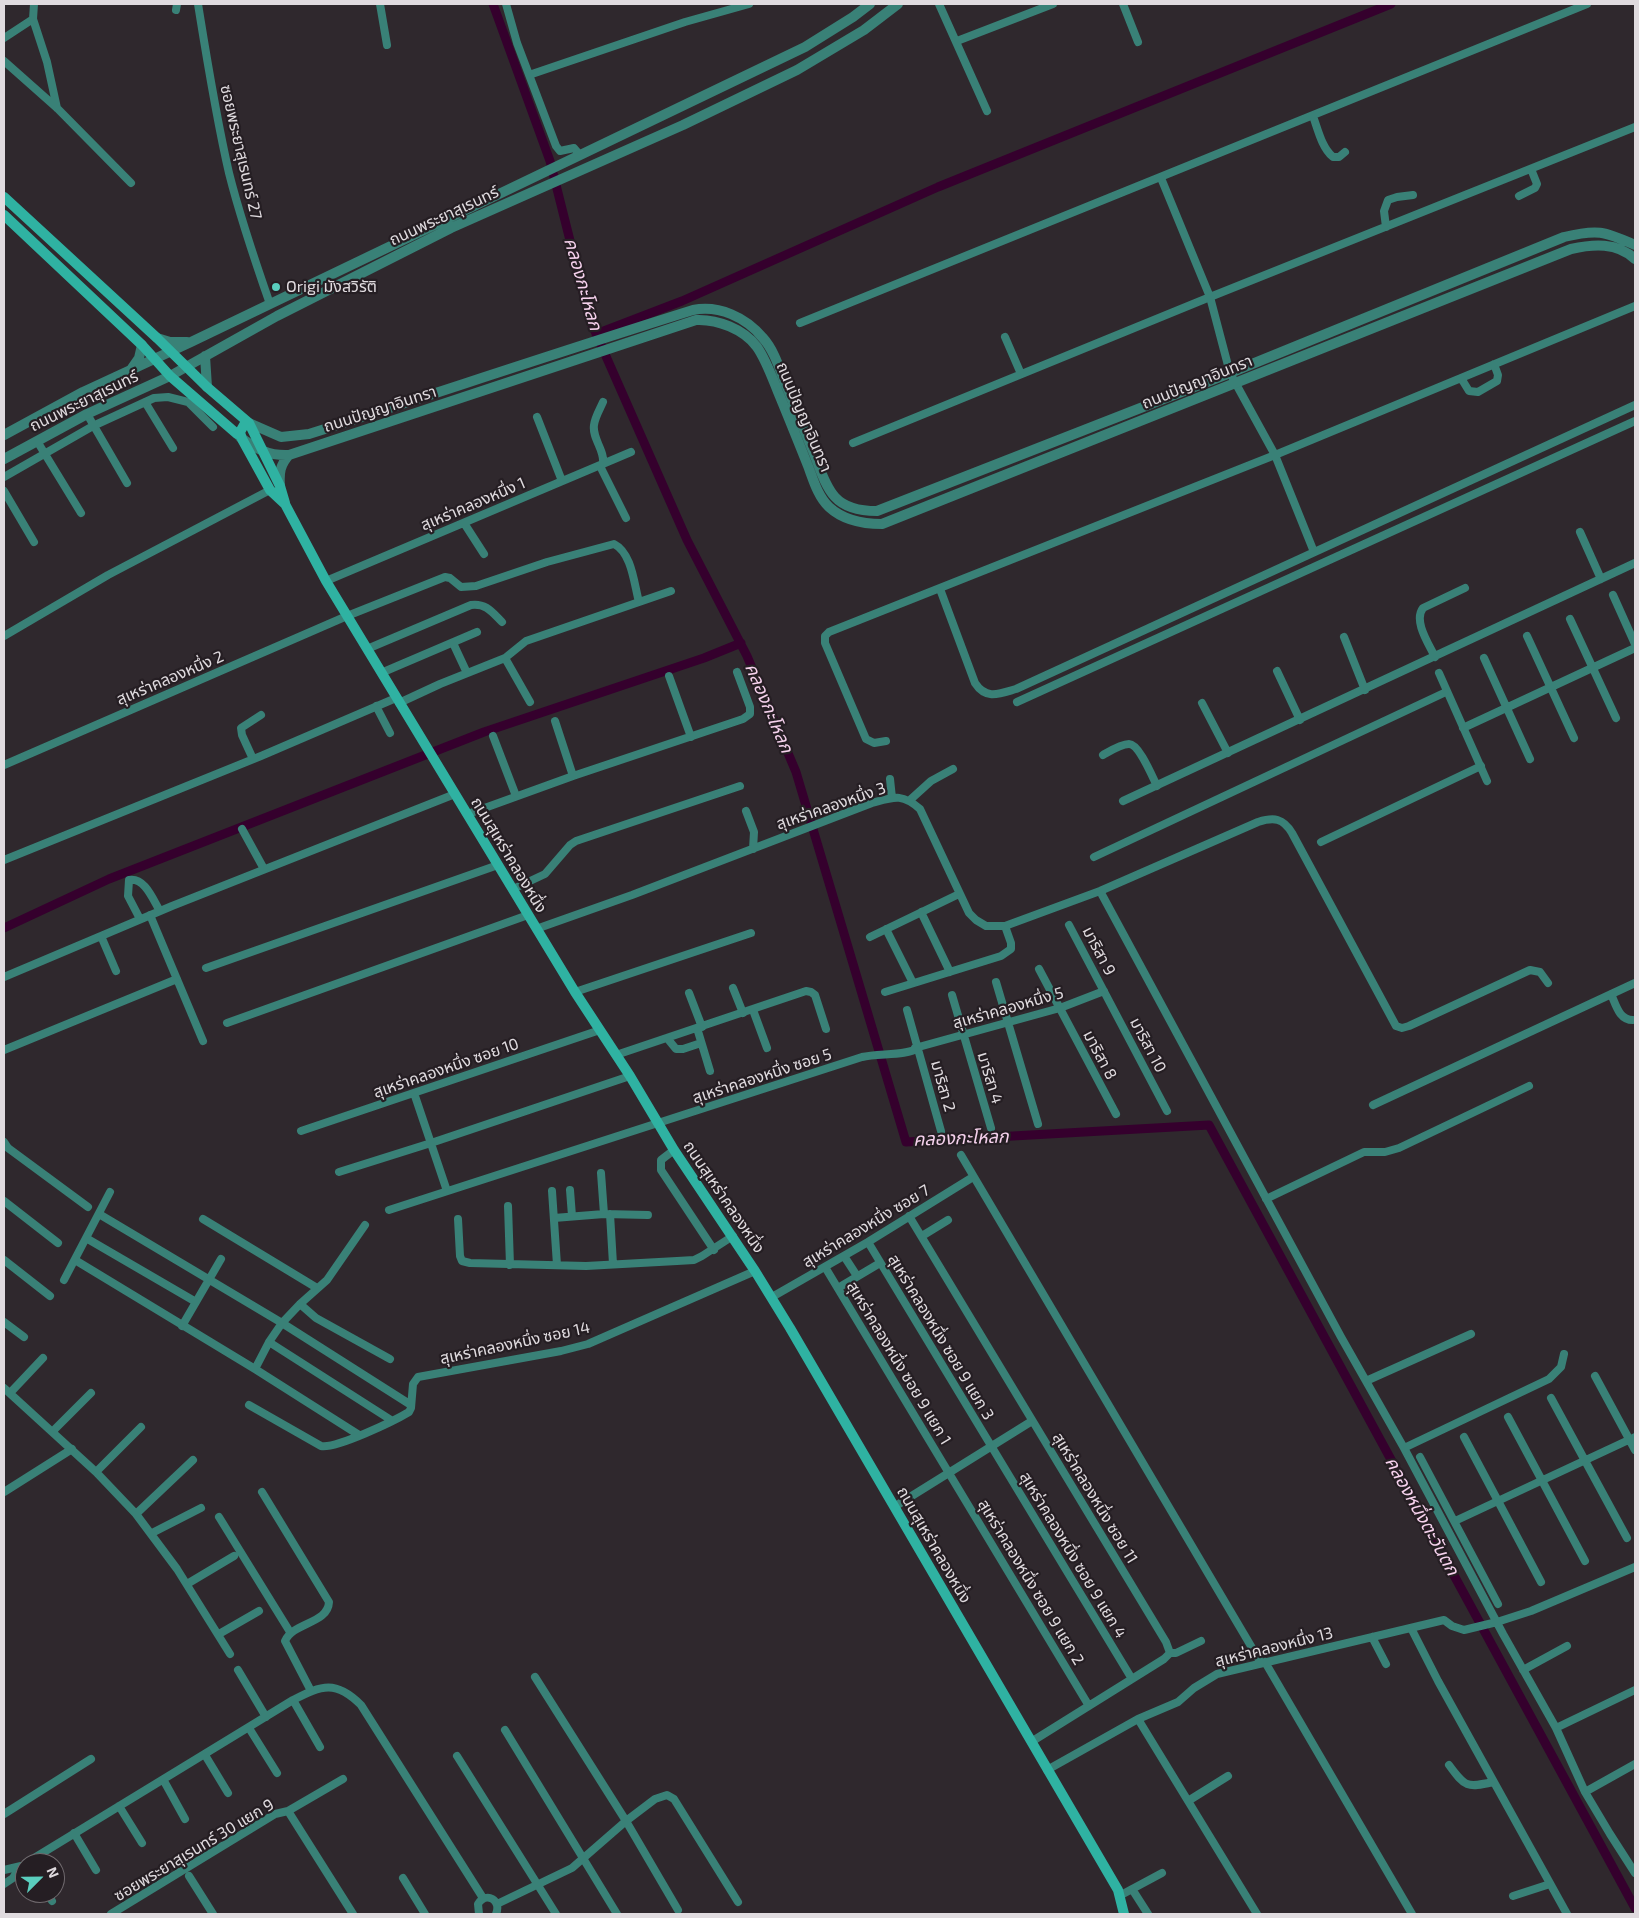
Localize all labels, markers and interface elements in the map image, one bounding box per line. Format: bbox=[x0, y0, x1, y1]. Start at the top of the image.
street label: ซอยพระยาสุเรนทร์ 27 bbox=[216, 83, 266, 221]
street label: ถนนพระยาสุเรนทร์ bbox=[386, 182, 502, 250]
water label: คลองกะโหลก bbox=[559, 235, 607, 333]
place label: Origi มังสวิรัติ bbox=[286, 277, 377, 297]
marker: Origi มังสวิรัติ bbox=[270, 281, 282, 293]
street label: ถนนปัญญาอินทรา bbox=[1139, 351, 1255, 413]
street label: ถนนปัญญาอินทรา bbox=[772, 359, 836, 475]
street label: ถนนพระยาสุเรนทร์ bbox=[27, 366, 141, 436]
street label: ถนนปัญญาอินทรา bbox=[321, 382, 439, 436]
street label: สุเหร่าคลองหนึ่ง 1 bbox=[418, 473, 528, 535]
street label: สุเหร่าคลองหนึ่ง 2 bbox=[113, 647, 227, 709]
water label: คลองกะโหลก bbox=[740, 660, 798, 756]
street label: สุเหร่าคลองหนึ่ง 3 bbox=[774, 778, 888, 834]
street label: ถนนสุเหร่าคลองหนึ่ง bbox=[467, 794, 551, 916]
street label: มาริสา 9 bbox=[1078, 923, 1120, 979]
street label: สุเหร่าคลองหนึ่ง 5 bbox=[950, 983, 1066, 1033]
street label: มาริสา 10 bbox=[1126, 1014, 1170, 1076]
street label: มาริสา 8 bbox=[1079, 1027, 1121, 1083]
street label: สุเหร่าคลองหนึ่ง ซอย 10 bbox=[371, 1034, 521, 1102]
street label: สุเหร่าคลองหนึ่ง ซอย 5 bbox=[690, 1044, 834, 1108]
street label: มาริสา 4 bbox=[973, 1050, 1007, 1106]
street label: มาริสา 2 bbox=[927, 1058, 959, 1114]
water label: คลองกะโหลก bbox=[913, 1126, 1009, 1150]
street label: ถนนสุเหร่าคลองหนึ่ง bbox=[679, 1137, 769, 1257]
street label: สุเหร่าคลองหนึ่ง ซอย 7 bbox=[799, 1180, 933, 1272]
street label: สุเหร่าคลองหนึ่ง ซอย 9 แยก 3 bbox=[884, 1251, 998, 1423]
street label: สุเหร่าคลองหนึ่ง ซอย 9 แยก 1 bbox=[843, 1278, 955, 1448]
street label: สุเหร่าคลองหนึ่ง ซอย 14 bbox=[438, 1318, 592, 1368]
street label: สุเหร่าคลองหนึ่ง ซอย 11 bbox=[1048, 1429, 1142, 1567]
water label: คลองหนึ่งตะวันตก bbox=[1380, 1453, 1464, 1579]
street label: สุเหร่าคลองหนึ่ง ซอย 9 แยก 4 bbox=[1016, 1468, 1130, 1642]
street label: ถนนสุเหร่าคลองหนึ่ง bbox=[893, 1483, 975, 1607]
street label: สุเหร่าคลองหนึ่ง ซอย 9 แยก 2 bbox=[974, 1496, 1088, 1668]
street label: สุเหร่าคลองหนึ่ง 13 bbox=[1213, 1623, 1335, 1671]
street label: ซอยพระยาสุเรนทร์ 30 แยก 9 bbox=[111, 1795, 277, 1905]
north arrow bbox=[15, 1853, 65, 1903]
text: N bbox=[44, 1864, 63, 1880]

